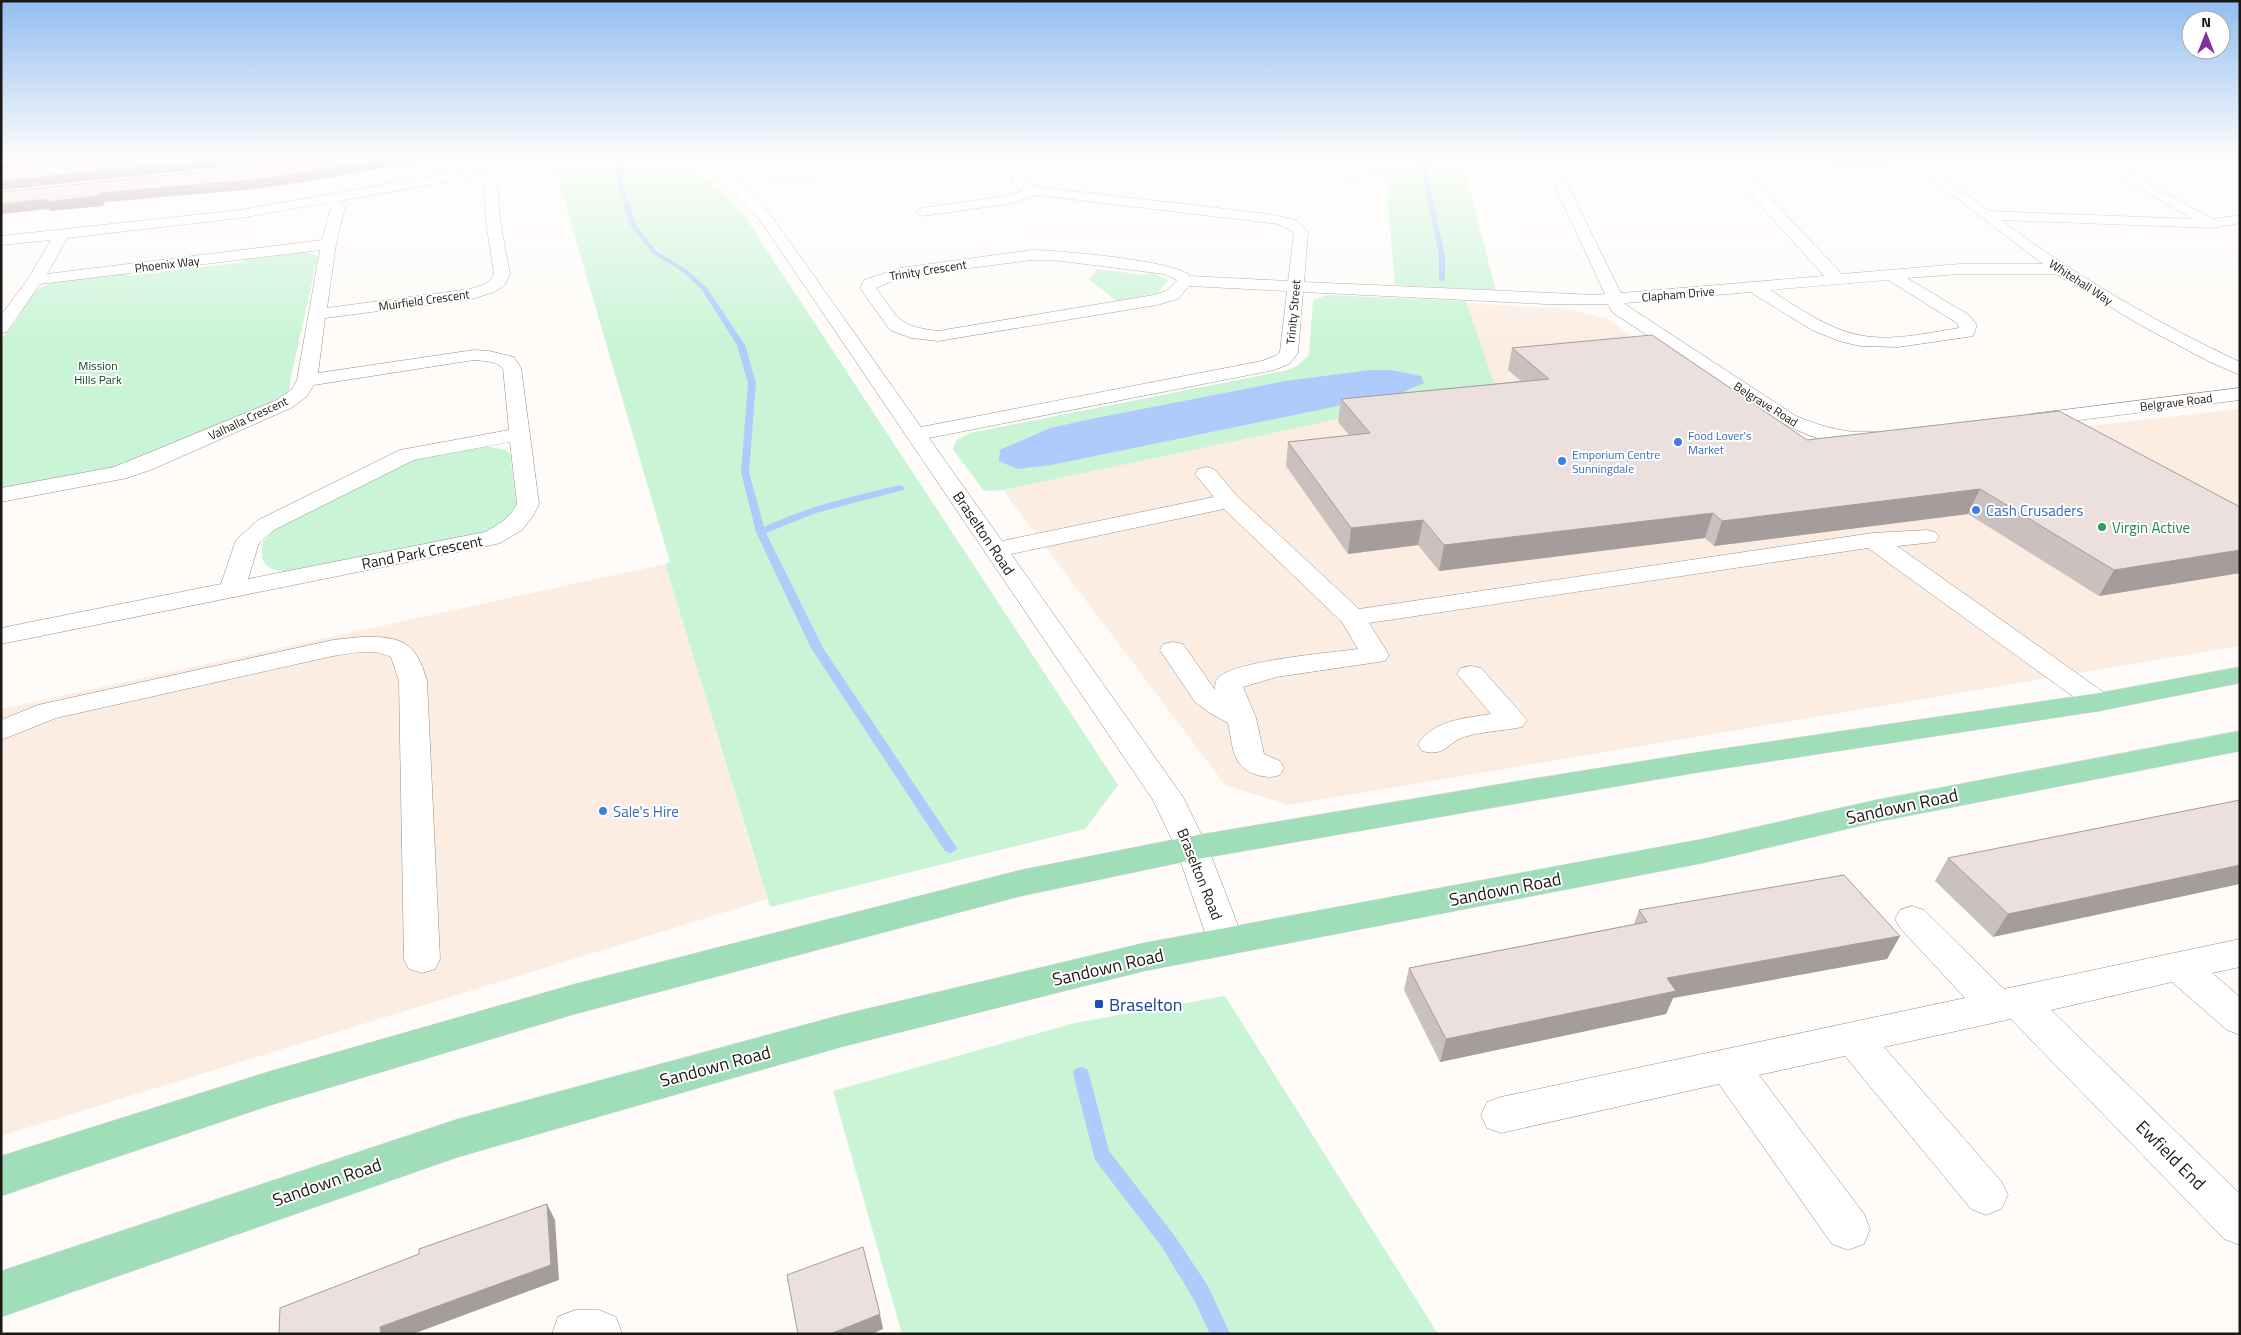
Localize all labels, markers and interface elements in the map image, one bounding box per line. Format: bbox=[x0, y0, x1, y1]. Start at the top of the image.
north arrow bbox=[2181, 10, 2231, 60]
text: N bbox=[2201, 11, 2211, 32]
street label: Phoenix Way bbox=[133, 251, 201, 277]
street label: Trinity Crescent bbox=[888, 254, 969, 285]
street label: Whitehall Way bbox=[2045, 254, 2117, 310]
street label: Trinity Street bbox=[1281, 278, 1305, 345]
street label: Clapham Drive bbox=[1641, 281, 1715, 307]
street label: Muirfield Crescent bbox=[377, 284, 471, 316]
park label: Mission Hills Park bbox=[74, 356, 122, 389]
street label: Belgrave Road bbox=[1730, 377, 1802, 431]
street label: Belgrave Road bbox=[2139, 388, 2213, 416]
street label: Valhalla Crescent bbox=[205, 391, 292, 445]
place label: Food Lover's Market bbox=[1688, 426, 1752, 459]
marker: Food Lover's Market bbox=[1672, 436, 1684, 448]
place label: Emporium Centre Sunningdale bbox=[1572, 445, 1660, 478]
marker: Emporium Centre Sunningdale bbox=[1556, 455, 1568, 467]
street label: Braselton Road bbox=[947, 486, 1021, 580]
place label: Cash Crusaders bbox=[1986, 499, 2083, 522]
marker: Cash Crusaders bbox=[1970, 504, 1982, 516]
place label: Virgin Active bbox=[2112, 516, 2190, 539]
marker: Virgin Active bbox=[2096, 521, 2108, 533]
street label: Rand Park Crescent bbox=[359, 529, 485, 575]
street label: Sandown Road bbox=[1844, 781, 1960, 831]
place label: Sale's Hire bbox=[613, 800, 679, 823]
marker: Sale's Hire bbox=[597, 805, 609, 817]
street label: Braselton Road bbox=[1171, 825, 1229, 923]
street label: Sandown Road bbox=[1447, 865, 1563, 913]
street label: Sandown Road bbox=[1050, 941, 1166, 993]
place label: Braselton bbox=[1109, 991, 1182, 1018]
marker: Braselton bbox=[1093, 998, 1105, 1010]
street label: Sandown Road bbox=[657, 1038, 773, 1094]
street label: Ewfield End bbox=[2130, 1114, 2212, 1196]
street label: Sandown Road bbox=[269, 1151, 385, 1213]

